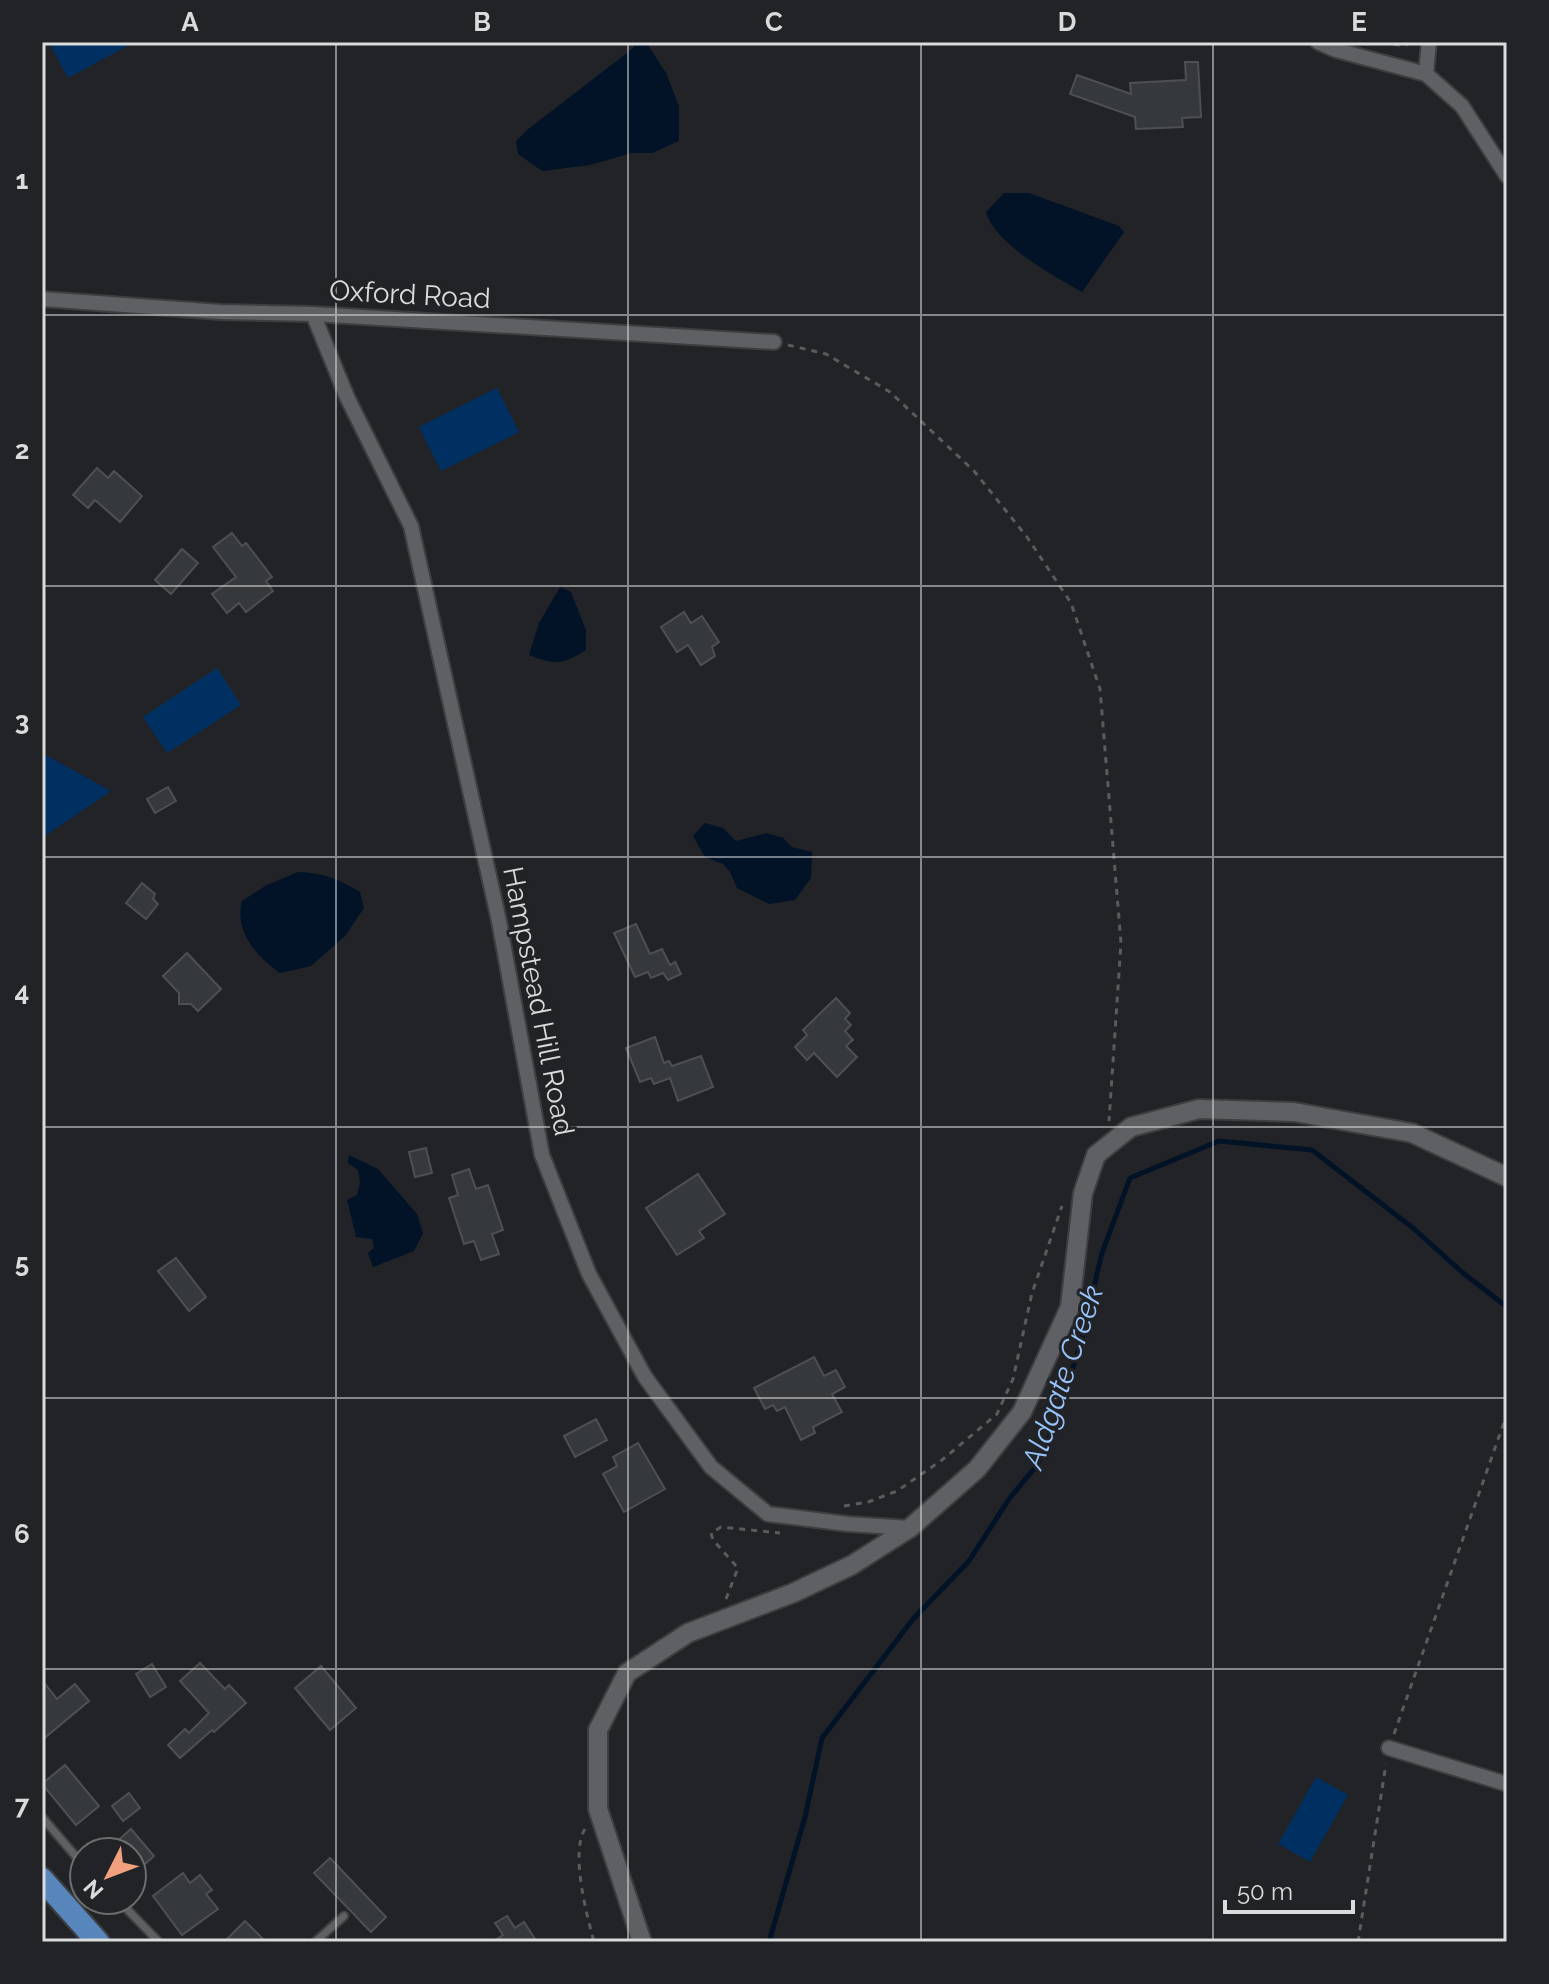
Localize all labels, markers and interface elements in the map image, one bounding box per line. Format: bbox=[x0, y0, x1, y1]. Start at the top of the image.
text: A bbox=[181, 7, 199, 37]
text: B bbox=[473, 7, 491, 37]
text: C bbox=[765, 7, 783, 37]
text: D bbox=[1058, 7, 1076, 37]
text: E bbox=[1351, 7, 1367, 37]
text: 1 bbox=[16, 165, 29, 195]
street label: Oxford Road bbox=[328, 274, 491, 315]
text: 2 bbox=[15, 435, 29, 465]
text: 3 bbox=[15, 706, 29, 736]
street label: Hampstead Hill Road bbox=[496, 864, 581, 1138]
text: 4 bbox=[15, 977, 29, 1007]
text: 5 bbox=[15, 1248, 29, 1278]
water label: Aldgate Creek bbox=[1014, 1281, 1110, 1475]
text: 6 bbox=[14, 1519, 30, 1549]
text: 7 bbox=[15, 1790, 30, 1820]
north arrow bbox=[68, 1836, 148, 1916]
scale bar bbox=[1225, 1864, 1353, 1914]
text: N bbox=[78, 1874, 108, 1904]
text: 50 m bbox=[1237, 1877, 1293, 1906]

